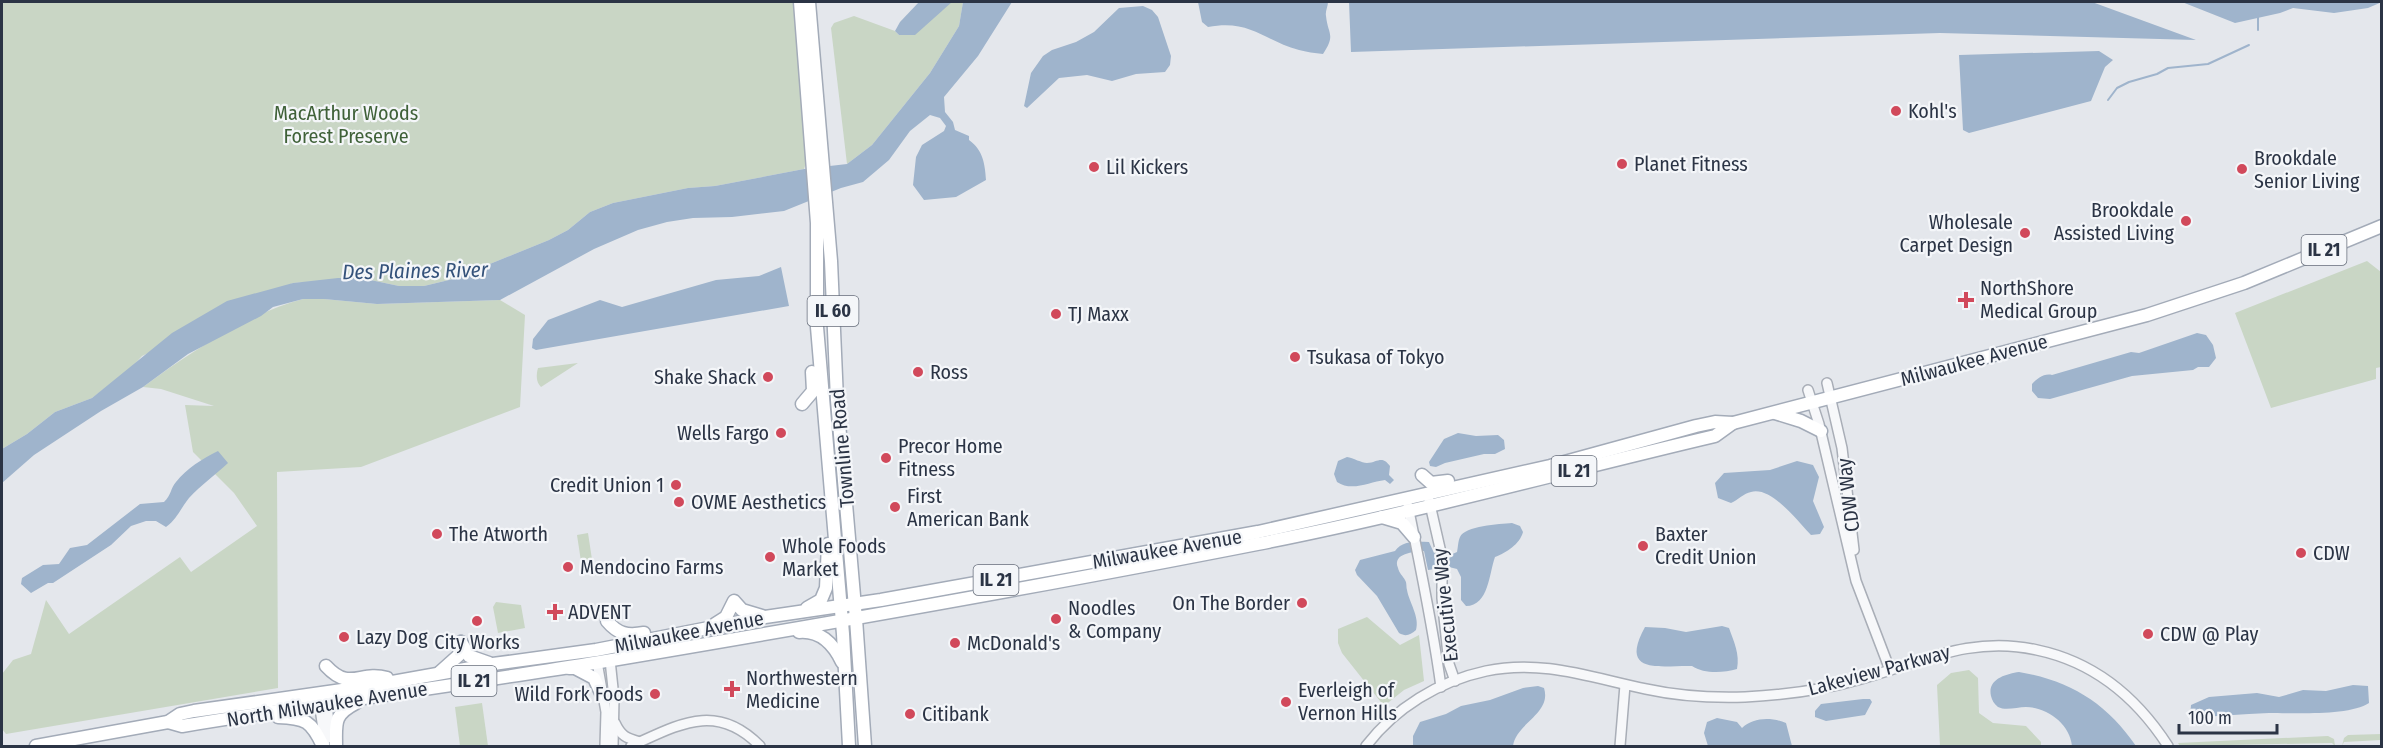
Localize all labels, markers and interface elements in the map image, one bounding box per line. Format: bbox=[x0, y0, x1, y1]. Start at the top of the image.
place label: Kohl's bbox=[1908, 99, 1957, 123]
park label: MacArthur Woods Forest Preserve bbox=[274, 101, 418, 148]
marker: Kohl's bbox=[1889, 104, 1903, 118]
place label: Brookdale Senior Living bbox=[2254, 146, 2360, 193]
place label: Planet Fitness bbox=[1634, 152, 1748, 176]
place label: Lil Kickers bbox=[1106, 155, 1188, 179]
marker: Planet Fitness bbox=[1615, 157, 1629, 171]
marker: Lil Kickers bbox=[1087, 160, 1101, 174]
marker: Brookdale Senior Living bbox=[2235, 162, 2249, 176]
place label: Brookdale Assisted Living bbox=[2054, 198, 2175, 245]
place label: Wholesale Carpet Design bbox=[1899, 210, 2013, 257]
marker: Brookdale Assisted Living bbox=[2179, 214, 2193, 228]
marker: Wholesale Carpet Design bbox=[2018, 226, 2032, 240]
road number: IL 21 bbox=[2302, 235, 2346, 265]
water label: Des Plaines River bbox=[342, 257, 489, 285]
place label: NorthShore Medical Group bbox=[1980, 276, 2097, 323]
marker: NorthShore Medical Group bbox=[1957, 291, 1975, 309]
road number: IL 60 bbox=[808, 296, 858, 326]
place label: TJ Maxx bbox=[1068, 302, 1129, 326]
marker: TJ Maxx bbox=[1049, 307, 1063, 321]
street label: Milwaukee Avenue bbox=[1898, 329, 2050, 391]
place label: Tsukasa of Tokyo bbox=[1307, 345, 1445, 369]
marker: Tsukasa of Tokyo bbox=[1288, 350, 1302, 364]
place label: Ross bbox=[930, 360, 968, 384]
place label: Shake Shack bbox=[654, 365, 757, 389]
marker: Ross bbox=[911, 365, 925, 379]
marker: Shake Shack bbox=[761, 370, 775, 384]
street label: Townline Road bbox=[825, 388, 859, 508]
place label: Wells Fargo bbox=[677, 421, 769, 445]
marker: Wells Fargo bbox=[774, 426, 788, 440]
place label: Precor Home Fitness bbox=[898, 434, 1003, 481]
marker: Precor Home Fitness bbox=[879, 451, 893, 465]
road number: IL 21 bbox=[1552, 456, 1596, 486]
street label: CDW Way bbox=[1832, 457, 1864, 533]
place label: Credit Union 1 bbox=[550, 473, 664, 497]
marker: Credit Union 1 bbox=[669, 478, 683, 492]
place label: First American Bank bbox=[907, 484, 1029, 531]
place label: OVME Aesthetics bbox=[691, 490, 826, 514]
marker: OVME Aesthetics bbox=[672, 495, 686, 509]
marker: First American Bank bbox=[888, 500, 902, 514]
place label: The Atworth bbox=[449, 522, 548, 546]
place label: Baxter Credit Union bbox=[1655, 522, 1757, 569]
street label: Milwaukee Avenue bbox=[1090, 524, 1244, 574]
marker: The Atworth bbox=[430, 527, 444, 541]
place label: Whole Foods Market bbox=[782, 534, 886, 581]
marker: Baxter Credit Union bbox=[1636, 539, 1650, 553]
place label: CDW bbox=[2313, 541, 2350, 565]
marker: CDW bbox=[2294, 546, 2308, 560]
street label: Executive Way bbox=[1427, 547, 1463, 663]
marker: Whole Foods Market bbox=[763, 550, 777, 564]
place label: Mendocino Farms bbox=[580, 555, 724, 579]
marker: Mendocino Farms bbox=[561, 560, 575, 574]
road number: IL 21 bbox=[974, 565, 1018, 595]
place label: On The Border bbox=[1172, 591, 1290, 615]
place label: Noodles & Company bbox=[1068, 596, 1161, 643]
marker: On The Border bbox=[1295, 596, 1309, 610]
place label: ADVENT bbox=[568, 600, 632, 624]
marker: ADVENT bbox=[546, 603, 564, 621]
street label: Milwaukee Avenue bbox=[612, 606, 766, 658]
marker: Noodles & Company bbox=[1049, 612, 1063, 626]
marker: City Works bbox=[470, 614, 484, 628]
place label: CDW @ Play bbox=[2160, 622, 2259, 646]
place label: Lazy Dog bbox=[356, 625, 428, 649]
marker: CDW @ Play bbox=[2141, 627, 2155, 641]
marker: Lazy Dog bbox=[337, 630, 351, 644]
place label: City Works bbox=[434, 630, 520, 654]
place label: McDonald's bbox=[967, 631, 1060, 655]
marker: McDonald's bbox=[948, 636, 962, 650]
street label: Lakeview Parkway bbox=[1805, 640, 1953, 700]
road number: IL 21 bbox=[452, 666, 496, 696]
place label: Northwestern Medicine bbox=[746, 666, 858, 713]
street label: North Milwaukee Avenue bbox=[225, 676, 429, 732]
place label: Everleigh of Vernon Hills bbox=[1298, 678, 1397, 725]
marker: Northwestern Medicine bbox=[723, 680, 741, 698]
place label: Wild Fork Foods bbox=[514, 682, 643, 706]
marker: Wild Fork Foods bbox=[648, 687, 662, 701]
marker: Everleigh of Vernon Hills bbox=[1279, 695, 1293, 709]
scale bar bbox=[2179, 697, 2276, 735]
place label: Citibank bbox=[922, 702, 990, 726]
marker: Citibank bbox=[903, 707, 917, 721]
text: 100 m bbox=[2188, 707, 2232, 729]

